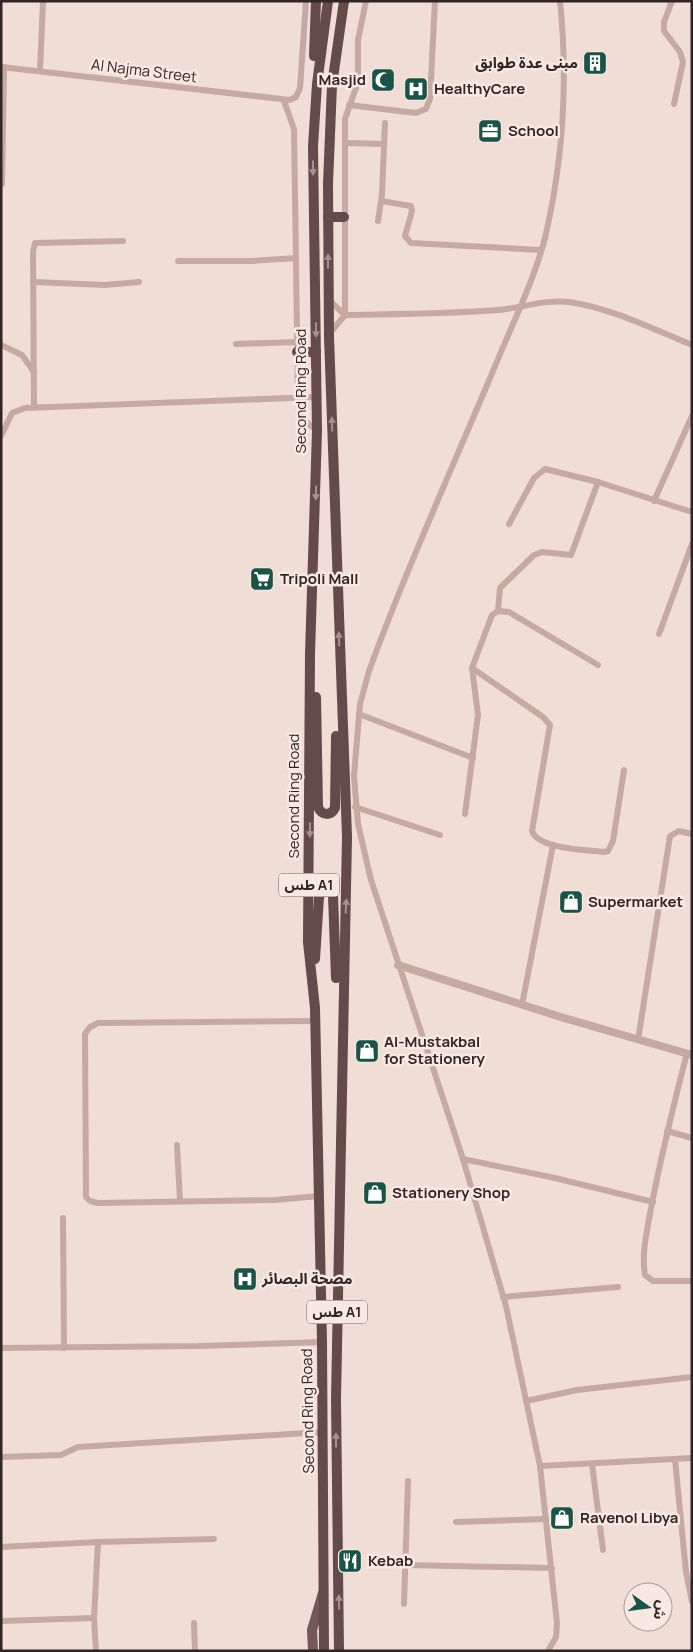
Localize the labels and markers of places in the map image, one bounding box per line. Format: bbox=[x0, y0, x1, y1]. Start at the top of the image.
building icon: مبنى عدة طوابق bbox=[582, 50, 608, 76]
place label: مبنى عدة طوابق bbox=[475, 52, 578, 73]
mosque icon: Masjid bbox=[370, 67, 396, 93]
place label: Masjid bbox=[319, 69, 366, 90]
hospital icon: HealthyCare bbox=[403, 76, 429, 102]
place label: HealthyCare bbox=[434, 78, 525, 99]
office icon: School bbox=[477, 118, 503, 144]
place label: School bbox=[508, 120, 559, 141]
supermarket icon: Tripoli Mall bbox=[249, 566, 275, 592]
place label: Tripoli Mall bbox=[280, 568, 358, 589]
shop icon: Supermarket bbox=[558, 889, 584, 915]
place label: Supermarket bbox=[588, 891, 683, 912]
place label: Al-Mustakbal for Stationery bbox=[384, 1031, 486, 1069]
shop icon: Al-Mustakbal for Stationery bbox=[354, 1038, 380, 1064]
shop icon: Stationery Shop bbox=[362, 1180, 388, 1206]
place label: Stationery Shop bbox=[392, 1182, 510, 1203]
hospital icon: مصحة البصائر bbox=[232, 1266, 258, 1292]
place label: مصحة البصائر bbox=[261, 1268, 353, 1289]
shop icon: Ravenol Libya bbox=[549, 1505, 575, 1531]
place label: Ravenol Libya bbox=[580, 1507, 678, 1528]
restaurant icon: Kebab bbox=[337, 1548, 363, 1574]
place label: Kebab bbox=[368, 1550, 413, 1571]

